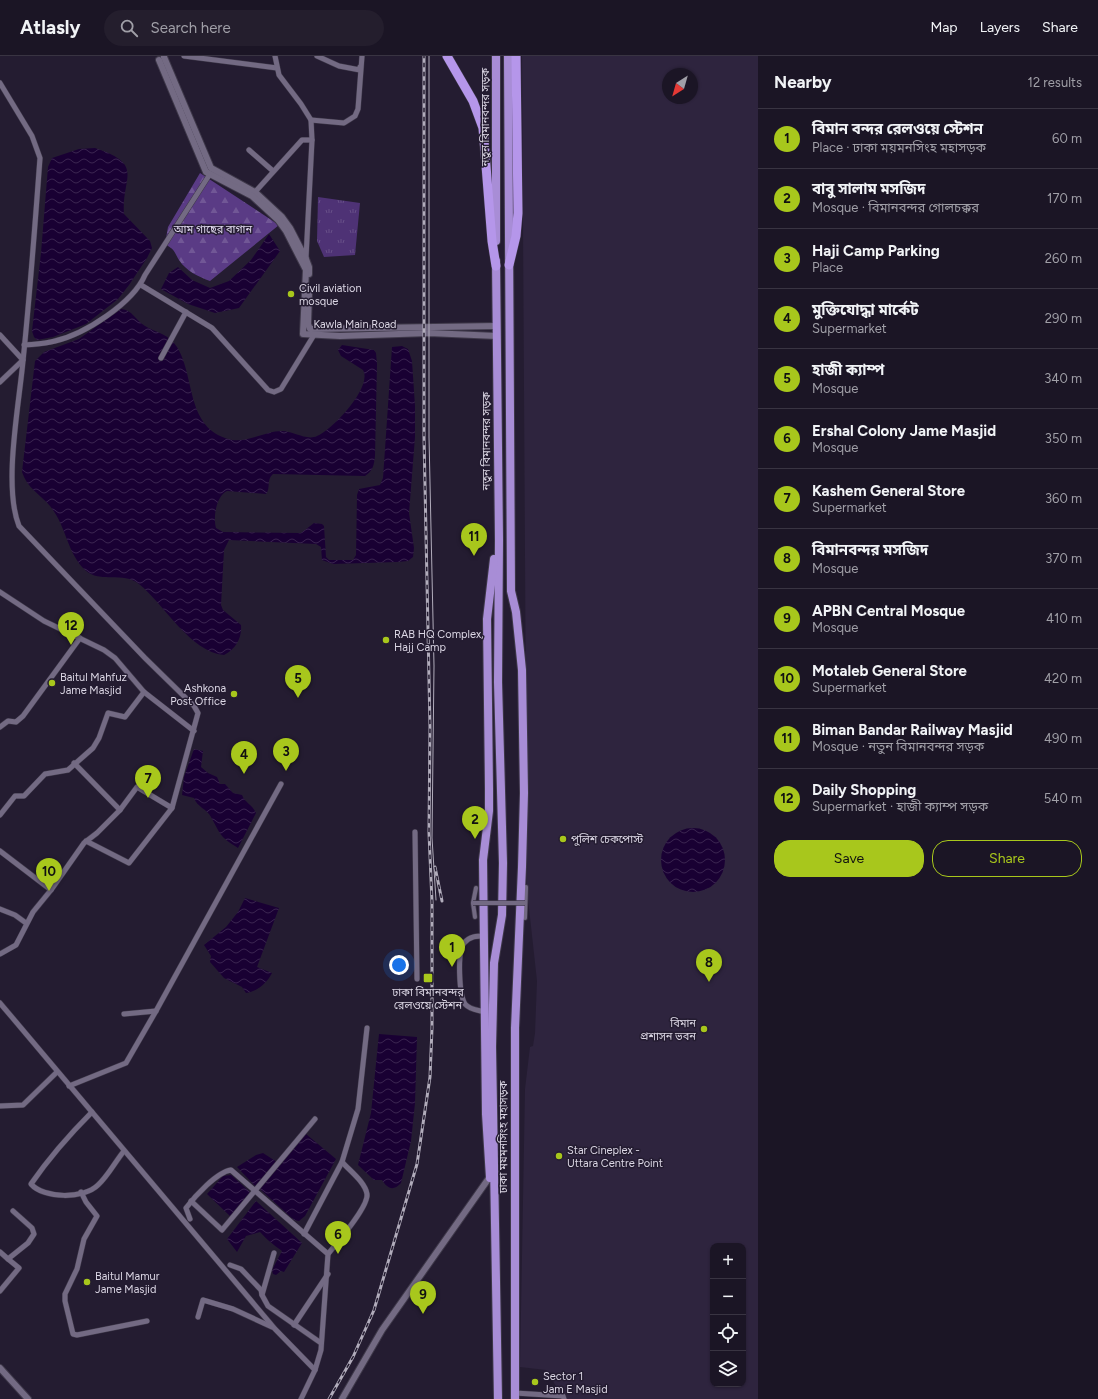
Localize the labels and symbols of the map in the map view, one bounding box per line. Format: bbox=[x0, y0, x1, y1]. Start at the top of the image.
street label: নতুন বিমানবন্দর সড়ক bbox=[479, 68, 492, 167]
north arrow bbox=[662, 68, 698, 104]
park label: আম গাছের বাগান bbox=[173, 223, 253, 236]
place label: Civil aviation mosque bbox=[299, 282, 362, 308]
marker: Civil aviation mosque bbox=[286, 289, 296, 299]
street label: Kawla Main Road bbox=[313, 318, 397, 331]
street label: নতুন বিমানবন্দর সড়ক bbox=[480, 392, 493, 491]
pin: 11 bbox=[461, 523, 487, 556]
pin: 12 bbox=[58, 612, 84, 645]
place label: RAB HQ Complex, Hajj Camp bbox=[394, 628, 484, 654]
marker: RAB HQ Complex, Hajj Camp bbox=[381, 635, 391, 645]
pin: 5 bbox=[285, 665, 311, 698]
place label: Baitul Mahfuz Jame Masjid bbox=[60, 671, 127, 697]
marker: Baitul Mahfuz Jame Masjid bbox=[47, 678, 57, 688]
place label: Ashkona Post Office bbox=[170, 682, 226, 708]
marker: Ashkona Post Office bbox=[229, 689, 239, 699]
pin: 3 bbox=[273, 738, 299, 771]
pin: 4 bbox=[231, 741, 257, 774]
pin: 7 bbox=[135, 765, 161, 798]
pin: 2 bbox=[462, 806, 488, 839]
place label: পুলিশ চেকপোস্ট bbox=[571, 833, 644, 846]
marker: পুলিশ চেকপোস্ট bbox=[558, 834, 568, 844]
pin: 10 bbox=[36, 858, 62, 891]
pin: 1 bbox=[439, 934, 465, 967]
pin: 8 bbox=[696, 949, 722, 982]
your location bbox=[389, 955, 409, 975]
marker: ঢাকা বিমানবন্দর রেলওয়ে স্টেশন bbox=[422, 972, 434, 984]
place label: ঢাকা বিমানবন্দর রেলওয়ে স্টেশন bbox=[391, 986, 464, 1012]
place label: বিমান প্রশাসন ভবন bbox=[640, 1017, 696, 1043]
marker: বিমান প্রশাসন ভবন bbox=[699, 1024, 709, 1034]
street label: ঢাকা ময়মনসিংহ মহাসড়ক bbox=[497, 1081, 510, 1194]
place label: Star Cineplex - Uttara Centre Point bbox=[567, 1144, 663, 1170]
marker: Star Cineplex - Uttara Centre Point bbox=[554, 1151, 564, 1161]
pin: 6 bbox=[325, 1221, 351, 1254]
place label: Baitul Mamur Jame Masjid bbox=[95, 1270, 160, 1296]
marker: Baitul Mamur Jame Masjid bbox=[82, 1277, 92, 1287]
pin: 9 bbox=[410, 1281, 436, 1314]
place label: Sector 1 Jam E Masjid bbox=[543, 1370, 608, 1396]
marker: Sector 1 Jam E Masjid bbox=[530, 1377, 540, 1387]

